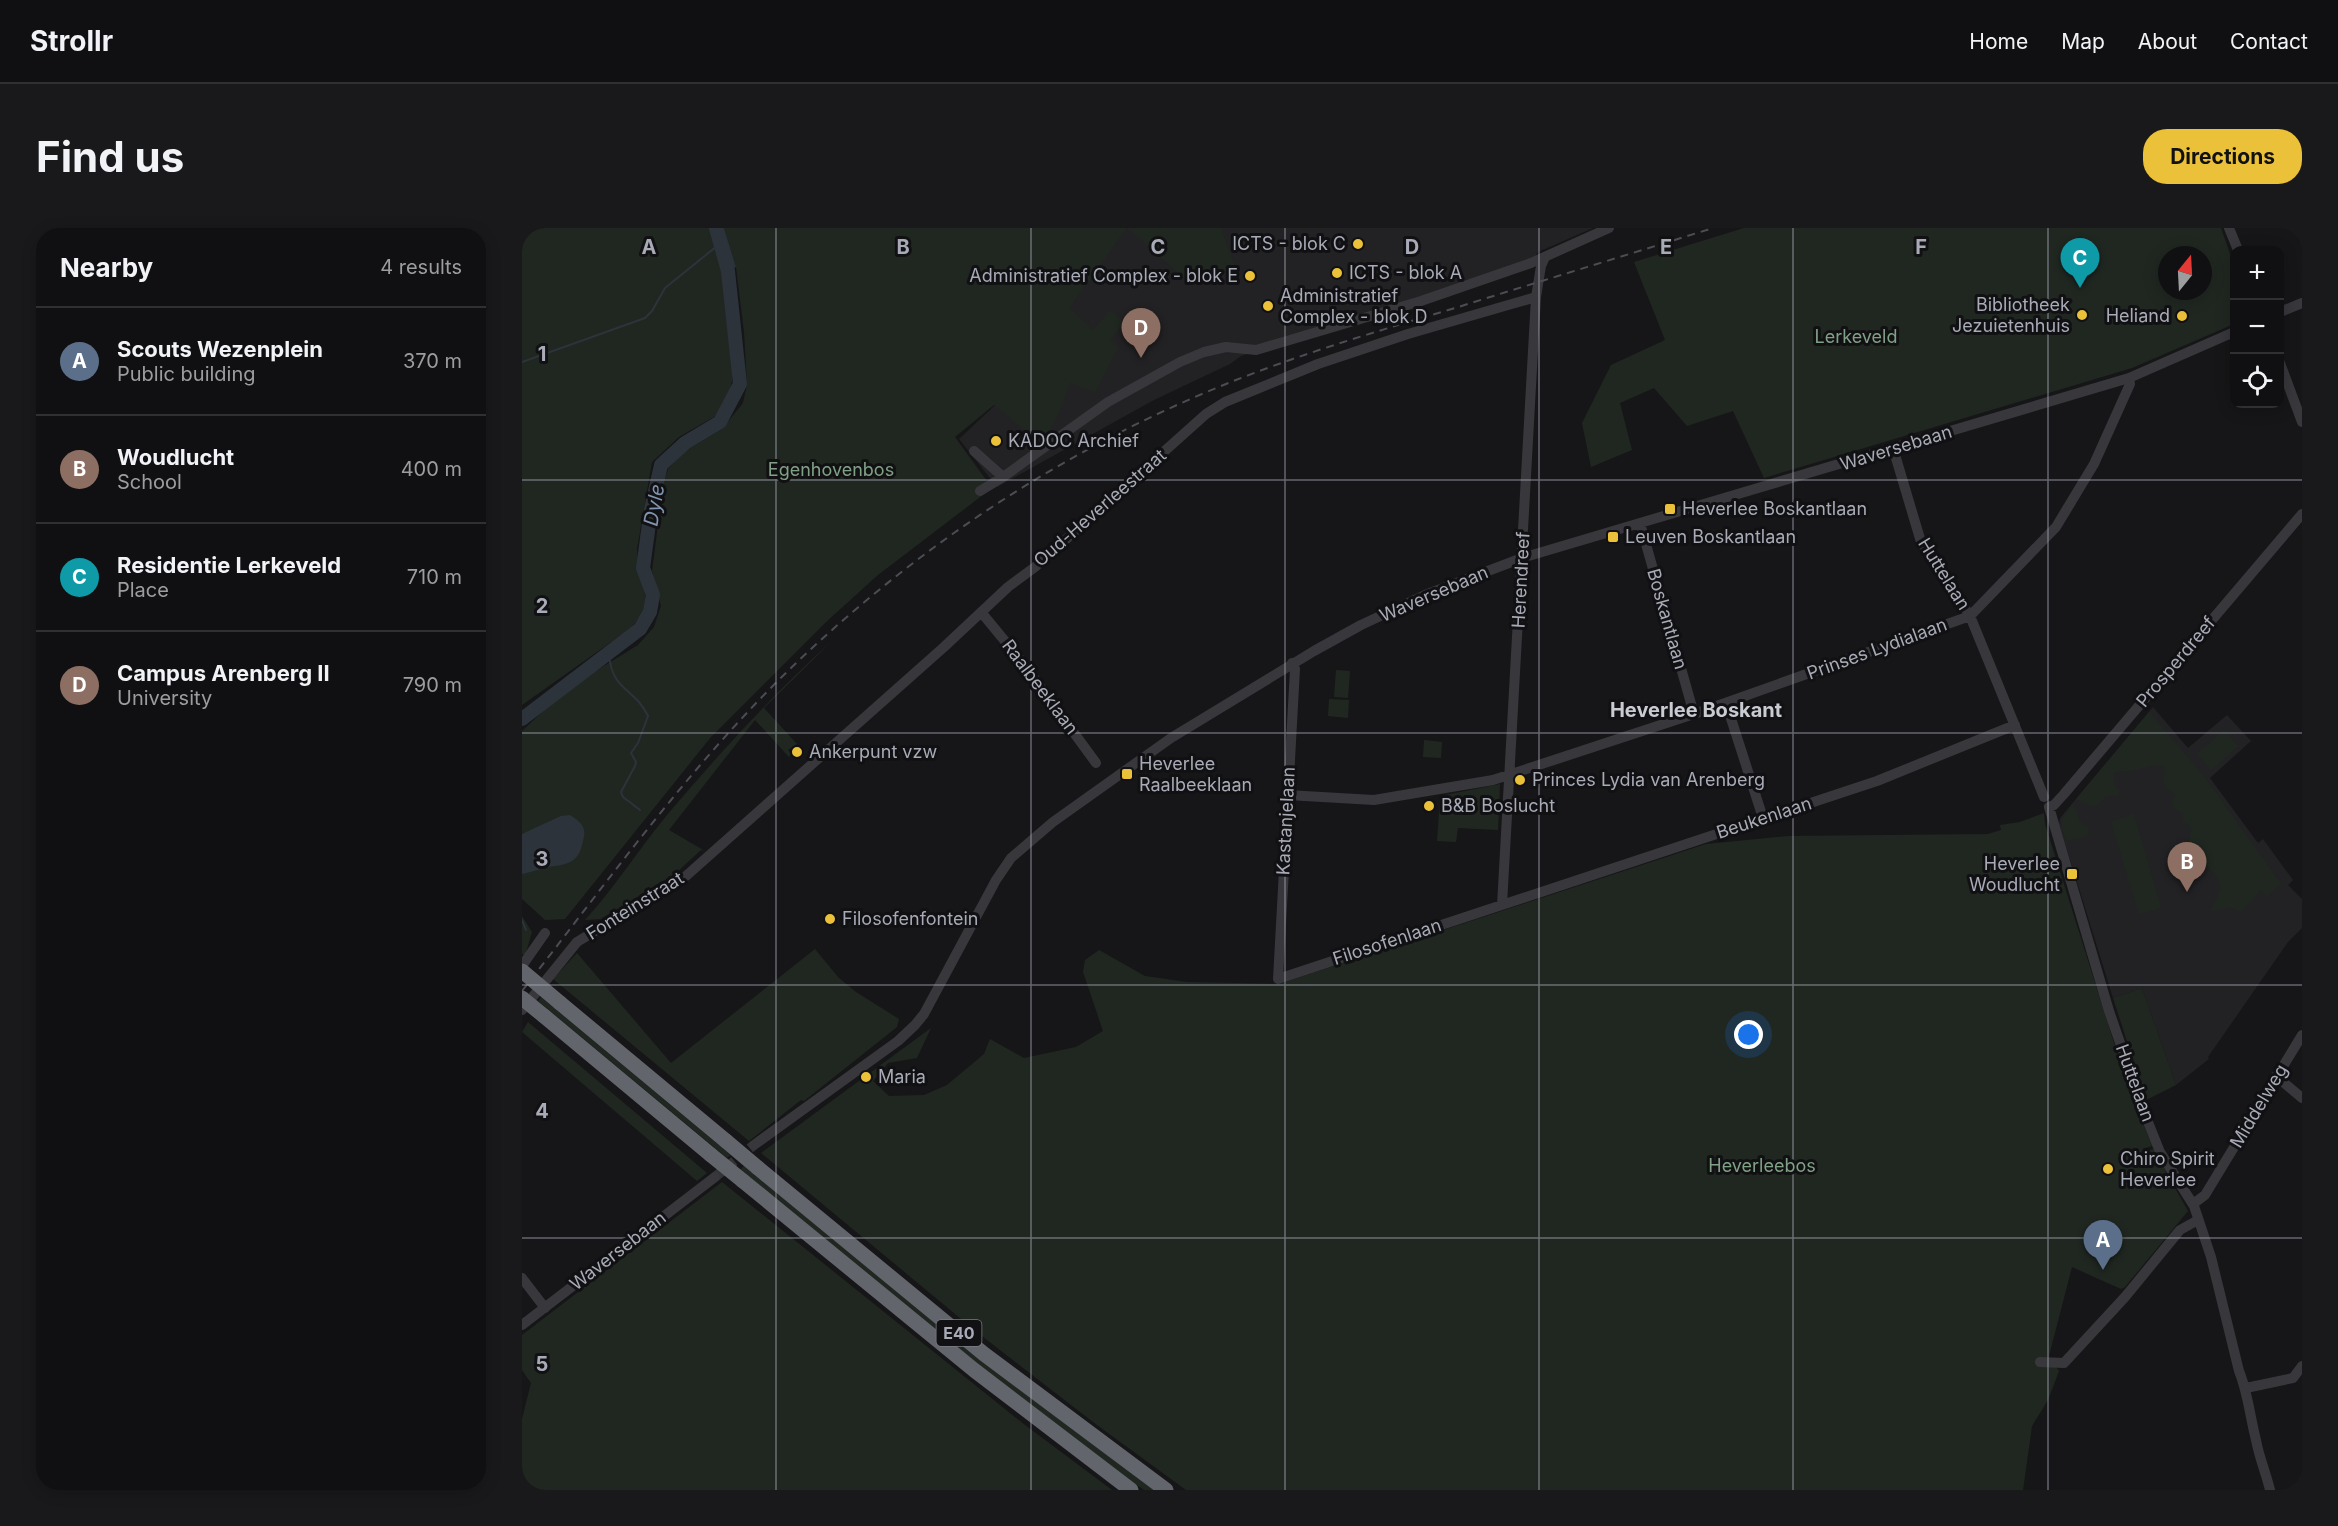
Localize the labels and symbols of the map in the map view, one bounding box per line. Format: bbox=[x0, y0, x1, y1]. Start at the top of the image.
place label: ICTS - blok C bbox=[1232, 233, 1346, 254]
text: A bbox=[642, 235, 657, 259]
text: B bbox=[896, 235, 910, 259]
text: C bbox=[1151, 235, 1165, 259]
text: D bbox=[1405, 235, 1419, 259]
text: E bbox=[1660, 235, 1672, 259]
text: F bbox=[1915, 235, 1927, 259]
marker: ICTS - blok C bbox=[1351, 237, 1365, 251]
pin: C bbox=[2060, 238, 2100, 288]
north arrow bbox=[2158, 246, 2212, 300]
place label: ICTS - blok A bbox=[1349, 262, 1462, 283]
place label: Administratief Complex - blok E bbox=[969, 265, 1238, 286]
marker: ICTS - blok A bbox=[1330, 266, 1344, 280]
marker: Administratief Complex - blok E bbox=[1243, 269, 1257, 283]
place label: Administratief Complex - blok D bbox=[1280, 285, 1428, 327]
place label: Bibliotheek Jezuietenhuis bbox=[1952, 294, 2070, 336]
marker: Administratief Complex - blok D bbox=[1261, 299, 1275, 313]
place label: Heliand bbox=[2106, 305, 2170, 326]
pin: D bbox=[1122, 308, 1160, 358]
marker: Bibliotheek Jezuietenhuis bbox=[2075, 308, 2089, 322]
marker: Heliand bbox=[2175, 309, 2189, 323]
park label: Lerkeveld bbox=[1815, 326, 1898, 347]
text: 1 bbox=[538, 342, 546, 366]
street label: Waversebaan bbox=[1837, 421, 1954, 474]
place label: KADOC Archief bbox=[1008, 430, 1139, 451]
marker: KADOC Archief bbox=[989, 434, 1003, 448]
street label: Oud-Heverleestraat bbox=[1029, 444, 1170, 571]
park label: Egenhovenbos bbox=[768, 459, 894, 480]
water label: Dyle bbox=[639, 482, 669, 528]
place label: Heverlee Boskantlaan bbox=[1682, 498, 1867, 519]
marker: Heverlee Boskantlaan bbox=[1663, 502, 1677, 516]
place label: Leuven Boskantlaan bbox=[1625, 526, 1796, 547]
marker: Leuven Boskantlaan bbox=[1606, 530, 1620, 544]
street label: Herendreef bbox=[1507, 531, 1534, 629]
street label: Huttelaan bbox=[1914, 534, 1975, 614]
street label: Waversebaan bbox=[1376, 561, 1491, 626]
street label: Boskantlaan bbox=[1643, 566, 1692, 672]
text: 2 bbox=[536, 594, 548, 618]
street label: Prosperdreef bbox=[2132, 612, 2220, 711]
street label: Prinses Lydialaan bbox=[1804, 613, 1950, 684]
street label: Raalbeeklaan bbox=[998, 635, 1083, 738]
district label: Heverlee Boskant bbox=[1610, 698, 1782, 722]
place label: Ankerpunt vzw bbox=[809, 741, 937, 762]
marker: Ankerpunt vzw bbox=[790, 745, 804, 759]
place label: Heverlee Raalbeeklaan bbox=[1139, 753, 1252, 795]
street label: Kastanjelaan bbox=[1272, 766, 1299, 876]
marker: Heverlee Raalbeeklaan bbox=[1120, 767, 1134, 781]
place label: Princes Lydia van Arenberg bbox=[1532, 769, 1765, 790]
marker: Princes Lydia van Arenberg bbox=[1513, 773, 1527, 787]
street label: Beukenlaan bbox=[1714, 792, 1814, 843]
place label: B&B Boslucht bbox=[1441, 795, 1555, 816]
marker: B&B Boslucht bbox=[1422, 799, 1436, 813]
pin: B bbox=[2168, 842, 2206, 892]
text: 3 bbox=[536, 847, 548, 871]
place label: Heverlee Woudlucht bbox=[1969, 853, 2060, 895]
street label: Fonteinstraat bbox=[582, 867, 687, 944]
marker: Heverlee Woudlucht bbox=[2065, 867, 2079, 881]
place label: Filosofenfontein bbox=[842, 908, 978, 929]
marker: Filosofenfontein bbox=[823, 912, 837, 926]
street label: Filosofenlaan bbox=[1330, 914, 1444, 969]
your location bbox=[1734, 1020, 1763, 1049]
street label: Huttelaan bbox=[2112, 1041, 2159, 1124]
street label: Middelweg bbox=[2226, 1060, 2292, 1151]
place label: Maria bbox=[878, 1066, 926, 1087]
marker: Maria bbox=[859, 1070, 873, 1084]
text: 4 bbox=[535, 1099, 549, 1123]
place label: Chiro Spirit Heverlee bbox=[2120, 1148, 2215, 1190]
park label: Heverleebos bbox=[1708, 1155, 1816, 1176]
marker: Chiro Spirit Heverlee bbox=[2101, 1162, 2115, 1176]
street label: Waversebaan bbox=[566, 1207, 670, 1295]
pin: A bbox=[2084, 1220, 2122, 1270]
road number: E40 bbox=[936, 1320, 982, 1346]
text: 5 bbox=[536, 1352, 548, 1376]

